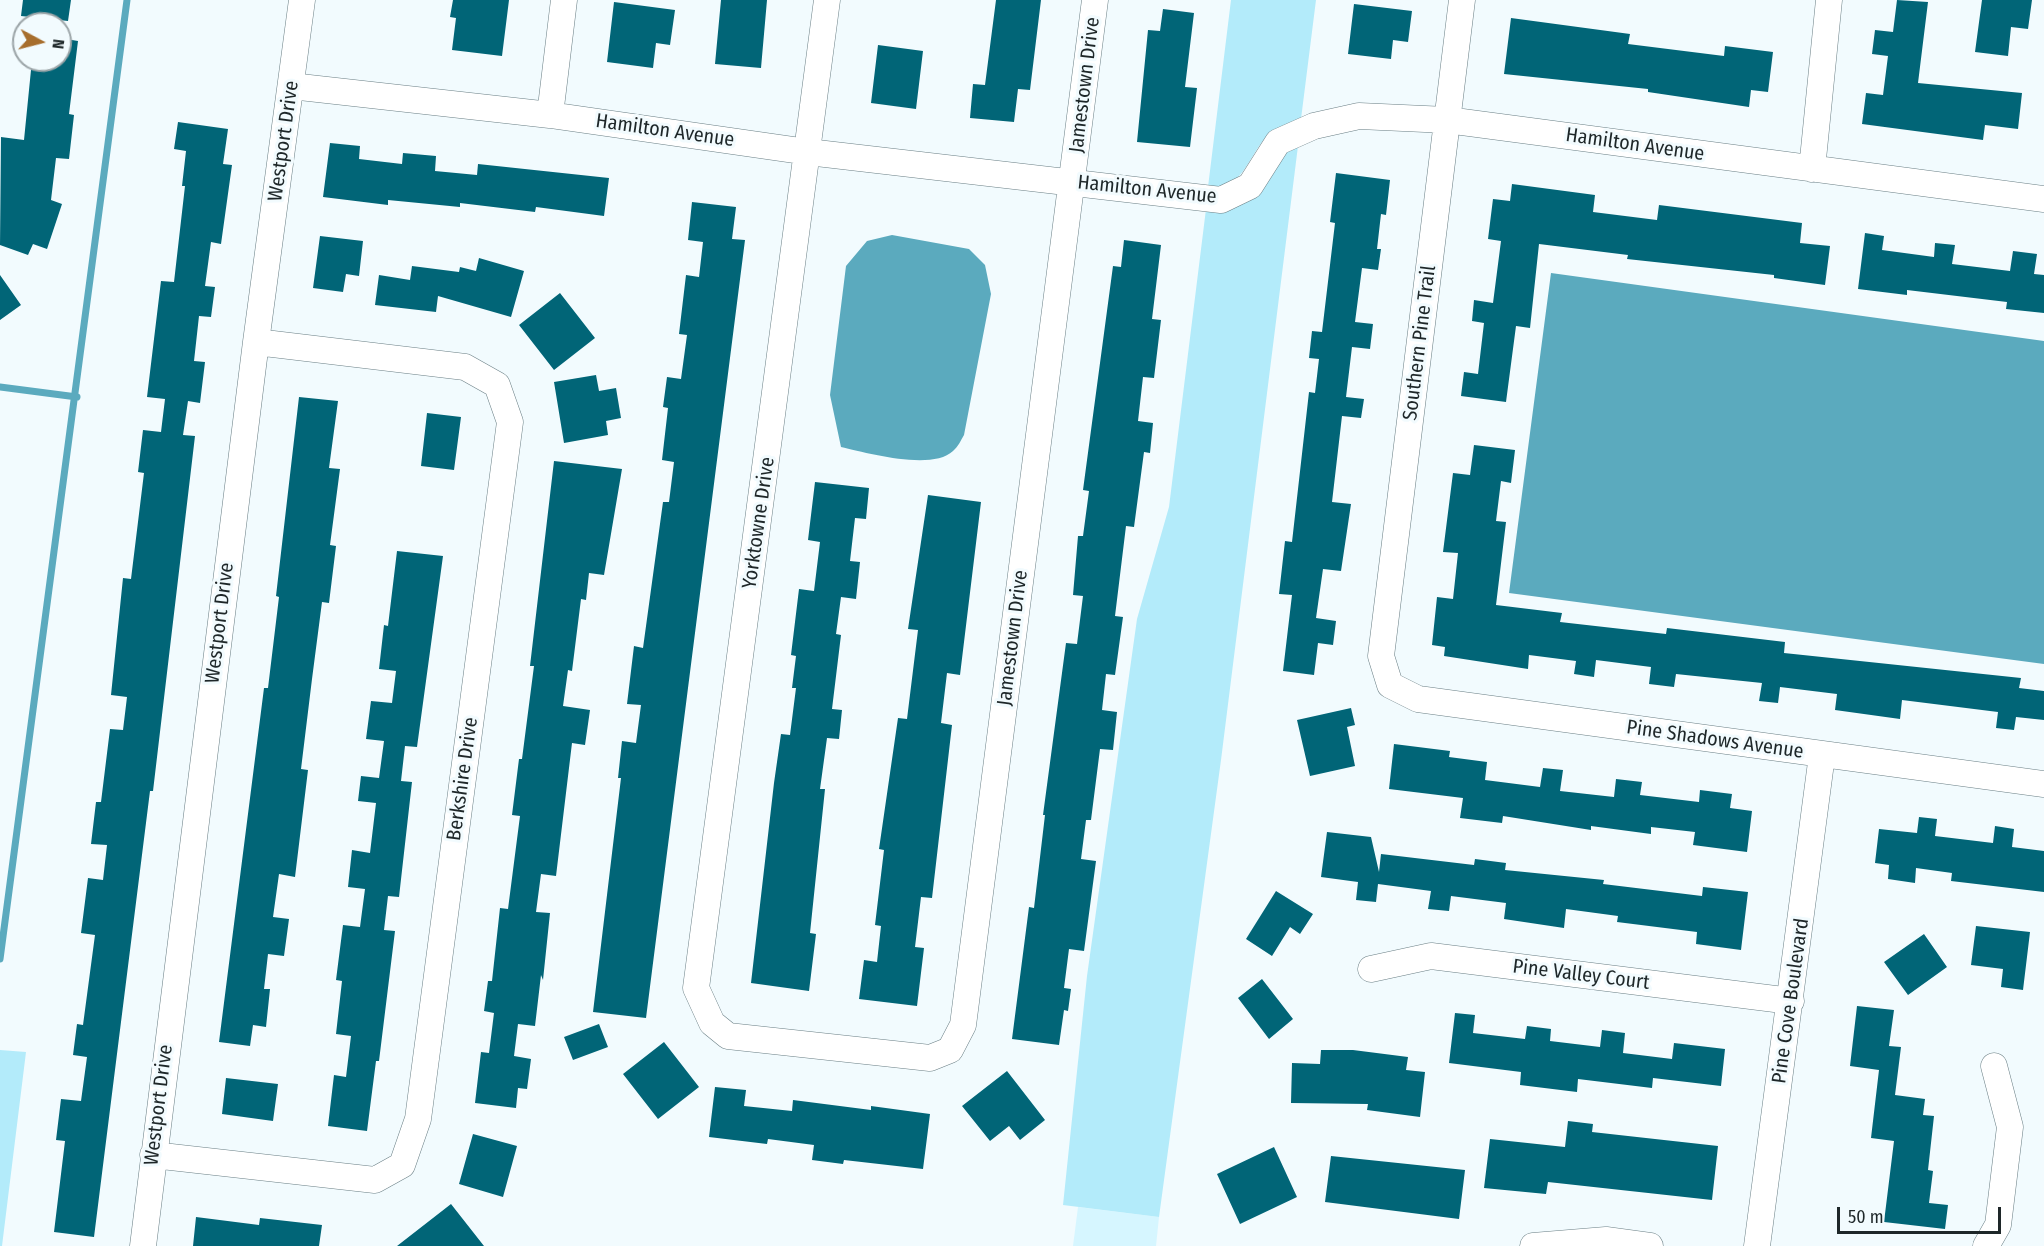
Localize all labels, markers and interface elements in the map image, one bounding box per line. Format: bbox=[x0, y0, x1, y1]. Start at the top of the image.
north arrow bbox=[12, 12, 72, 72]
street label: Jamestown Drive bbox=[1065, 16, 1105, 154]
text: N bbox=[48, 38, 68, 50]
street label: Westport Drive bbox=[264, 79, 304, 203]
street label: Hamilton Avenue bbox=[594, 109, 736, 153]
street label: Hamilton Avenue bbox=[1564, 123, 1706, 167]
street label: Hamilton Avenue bbox=[1076, 171, 1218, 209]
street label: Southern Pine Trail bbox=[1399, 264, 1441, 422]
street label: Yorktowne Drive bbox=[738, 456, 780, 590]
street label: Westport Drive bbox=[201, 561, 239, 685]
street label: Jamestown Drive bbox=[993, 569, 1033, 707]
street label: Berkshire Drive bbox=[442, 716, 484, 842]
street label: Pine Shadows Avenue bbox=[1625, 716, 1805, 764]
street label: Pine Cove Boulevard bbox=[1768, 917, 1814, 1085]
street label: Pine Valley Court bbox=[1511, 955, 1651, 995]
street label: Westport Drive bbox=[140, 1043, 178, 1167]
scale bar bbox=[1840, 1195, 2004, 1233]
text: 50 m bbox=[1848, 1206, 1884, 1228]

